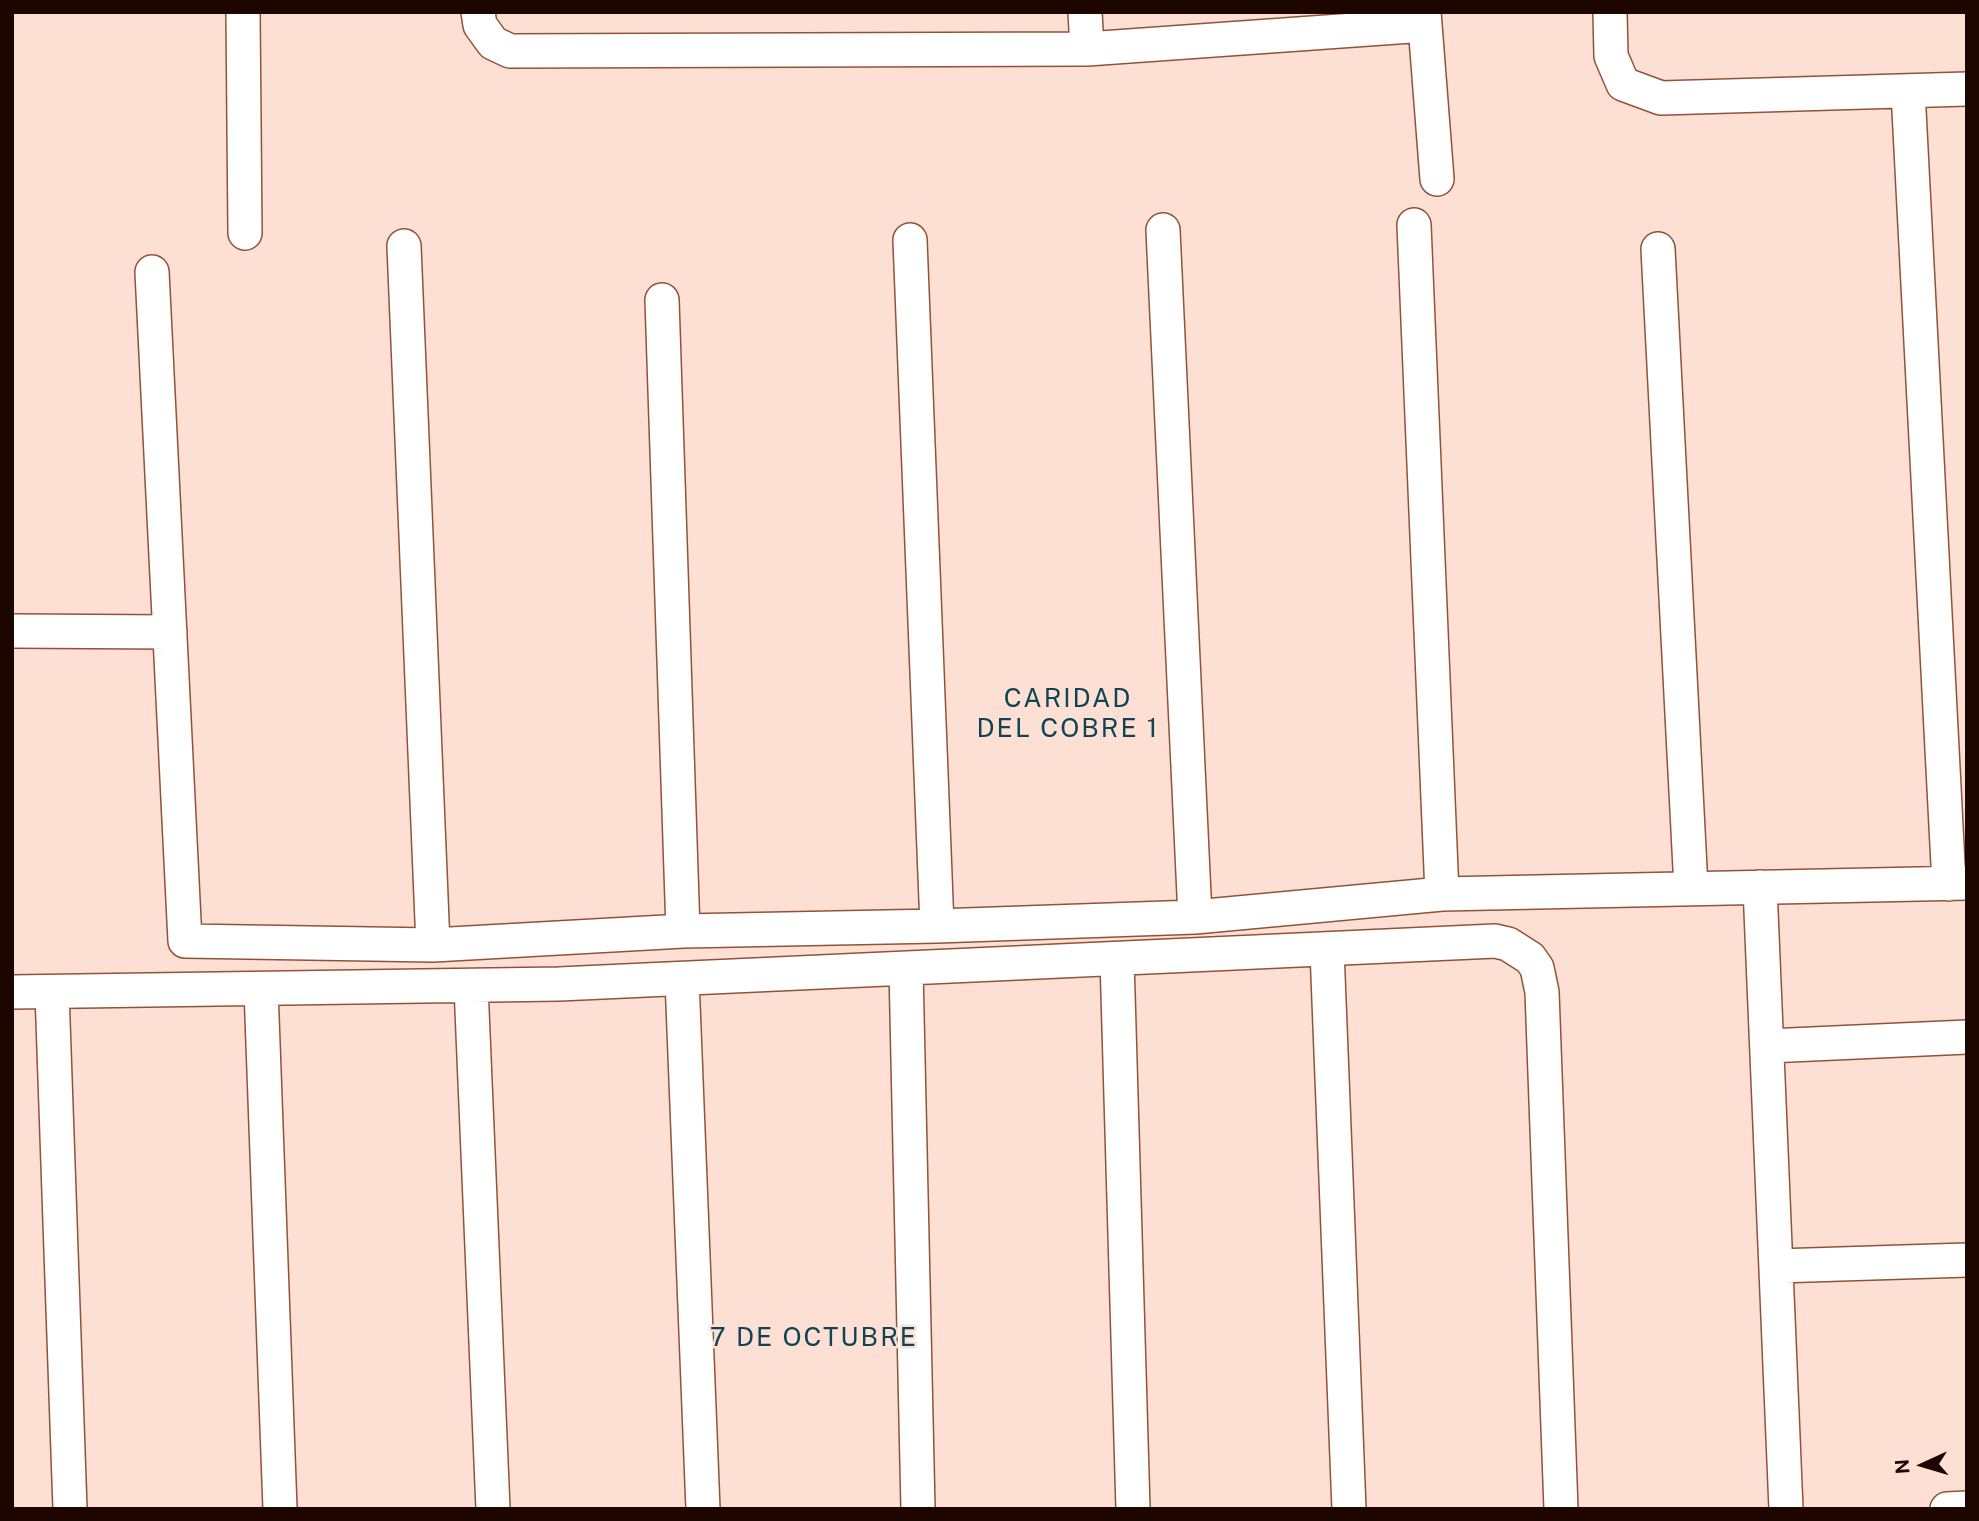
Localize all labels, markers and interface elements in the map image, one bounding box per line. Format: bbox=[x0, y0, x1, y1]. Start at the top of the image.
district label: CARIDAD DEL COBRE 1 bbox=[978, 683, 1158, 744]
district label: 7 DE OCTUBRE bbox=[712, 1322, 916, 1354]
north arrow bbox=[1888, 1430, 1958, 1500]
text: N bbox=[1891, 1458, 1914, 1475]

